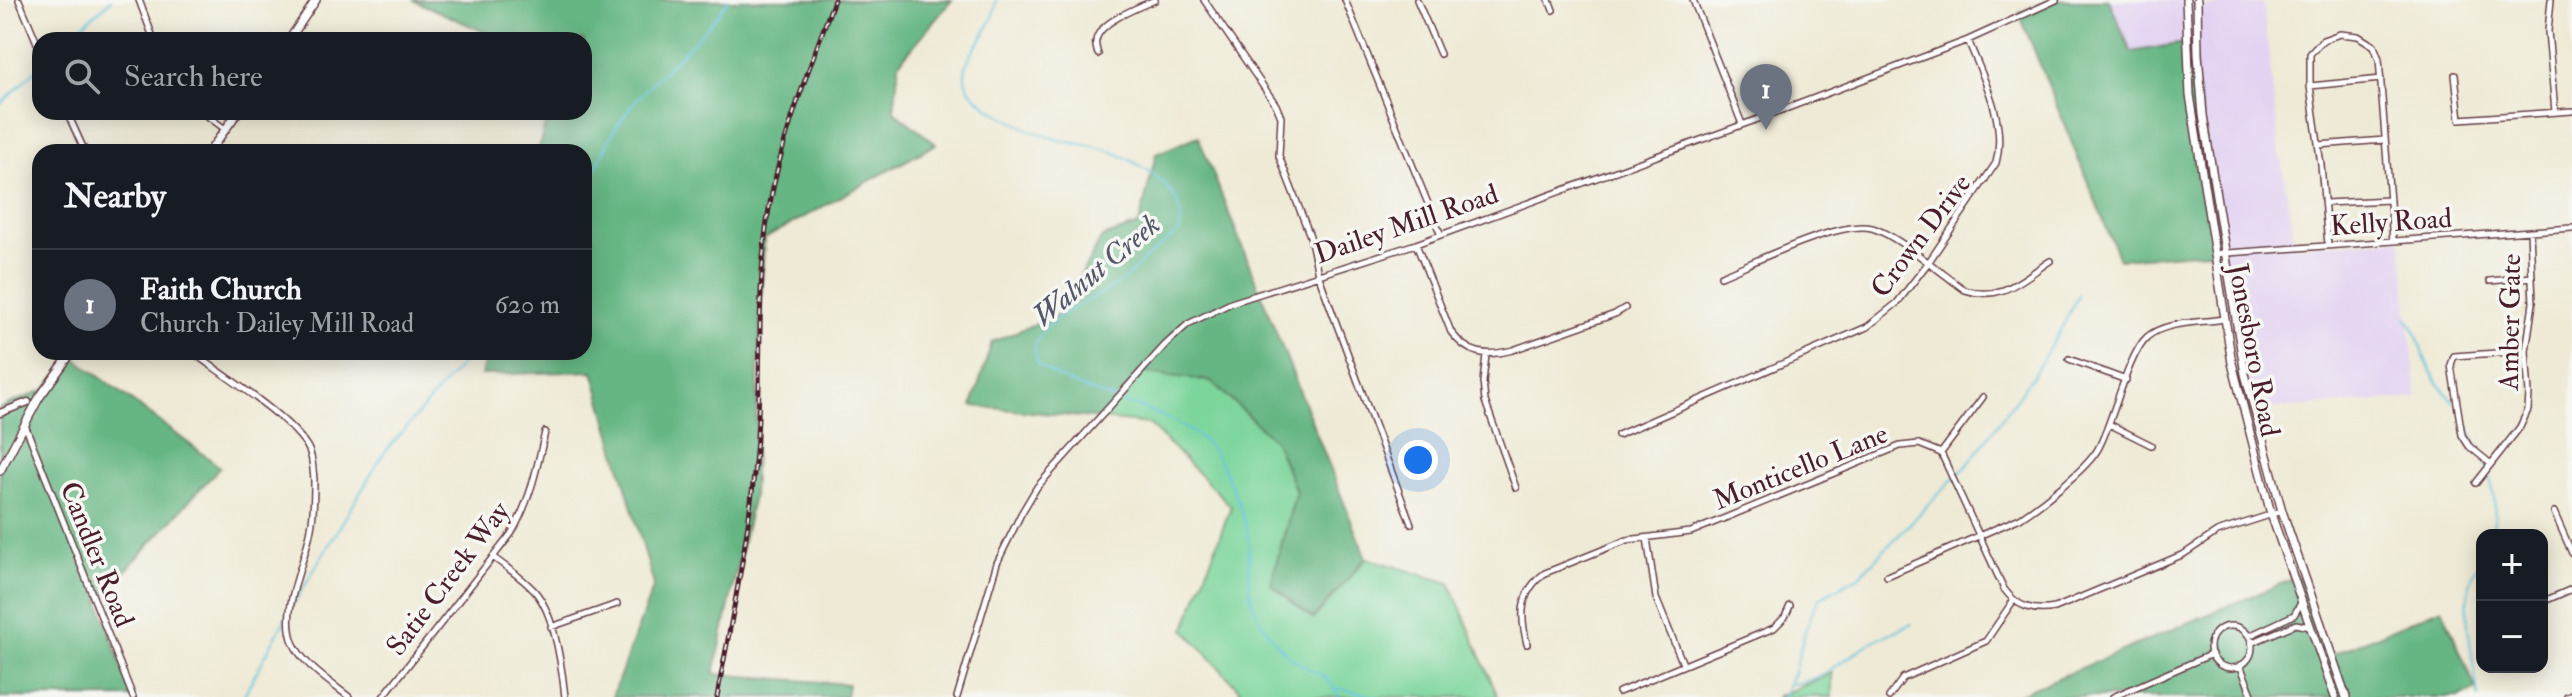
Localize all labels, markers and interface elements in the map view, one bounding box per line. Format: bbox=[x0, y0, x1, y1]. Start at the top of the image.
search box bbox=[32, 32, 592, 120]
icon: search bbox=[60, 54, 104, 98]
text: Search here bbox=[124, 58, 263, 95]
pin: 1 bbox=[1740, 64, 1792, 130]
street label: Crown Drive bbox=[1863, 167, 1979, 305]
text: Nearby bbox=[64, 175, 166, 218]
street label: Dailey Mill Road bbox=[1310, 177, 1503, 272]
street label: Kelly Road bbox=[2329, 201, 2453, 244]
water label: Walnut Creek bbox=[1025, 206, 1168, 335]
street label: Amber Gate bbox=[2492, 253, 2529, 392]
street label: Jonesboro Road bbox=[2219, 260, 2287, 440]
text: Faith Church bbox=[140, 271, 302, 308]
text: 1 bbox=[85, 289, 95, 321]
text: 620 m bbox=[495, 289, 560, 321]
text: Church · Dailey Mill Road bbox=[140, 308, 414, 340]
street label: Monticello Lane bbox=[1708, 416, 1893, 518]
your location bbox=[1398, 440, 1438, 480]
street label: Candler Road bbox=[52, 477, 142, 633]
street label: Satie Creek Way bbox=[379, 494, 518, 663]
map controls bbox=[2476, 529, 2548, 673]
button: + bbox=[2476, 529, 2548, 601]
button: − bbox=[2476, 601, 2548, 673]

